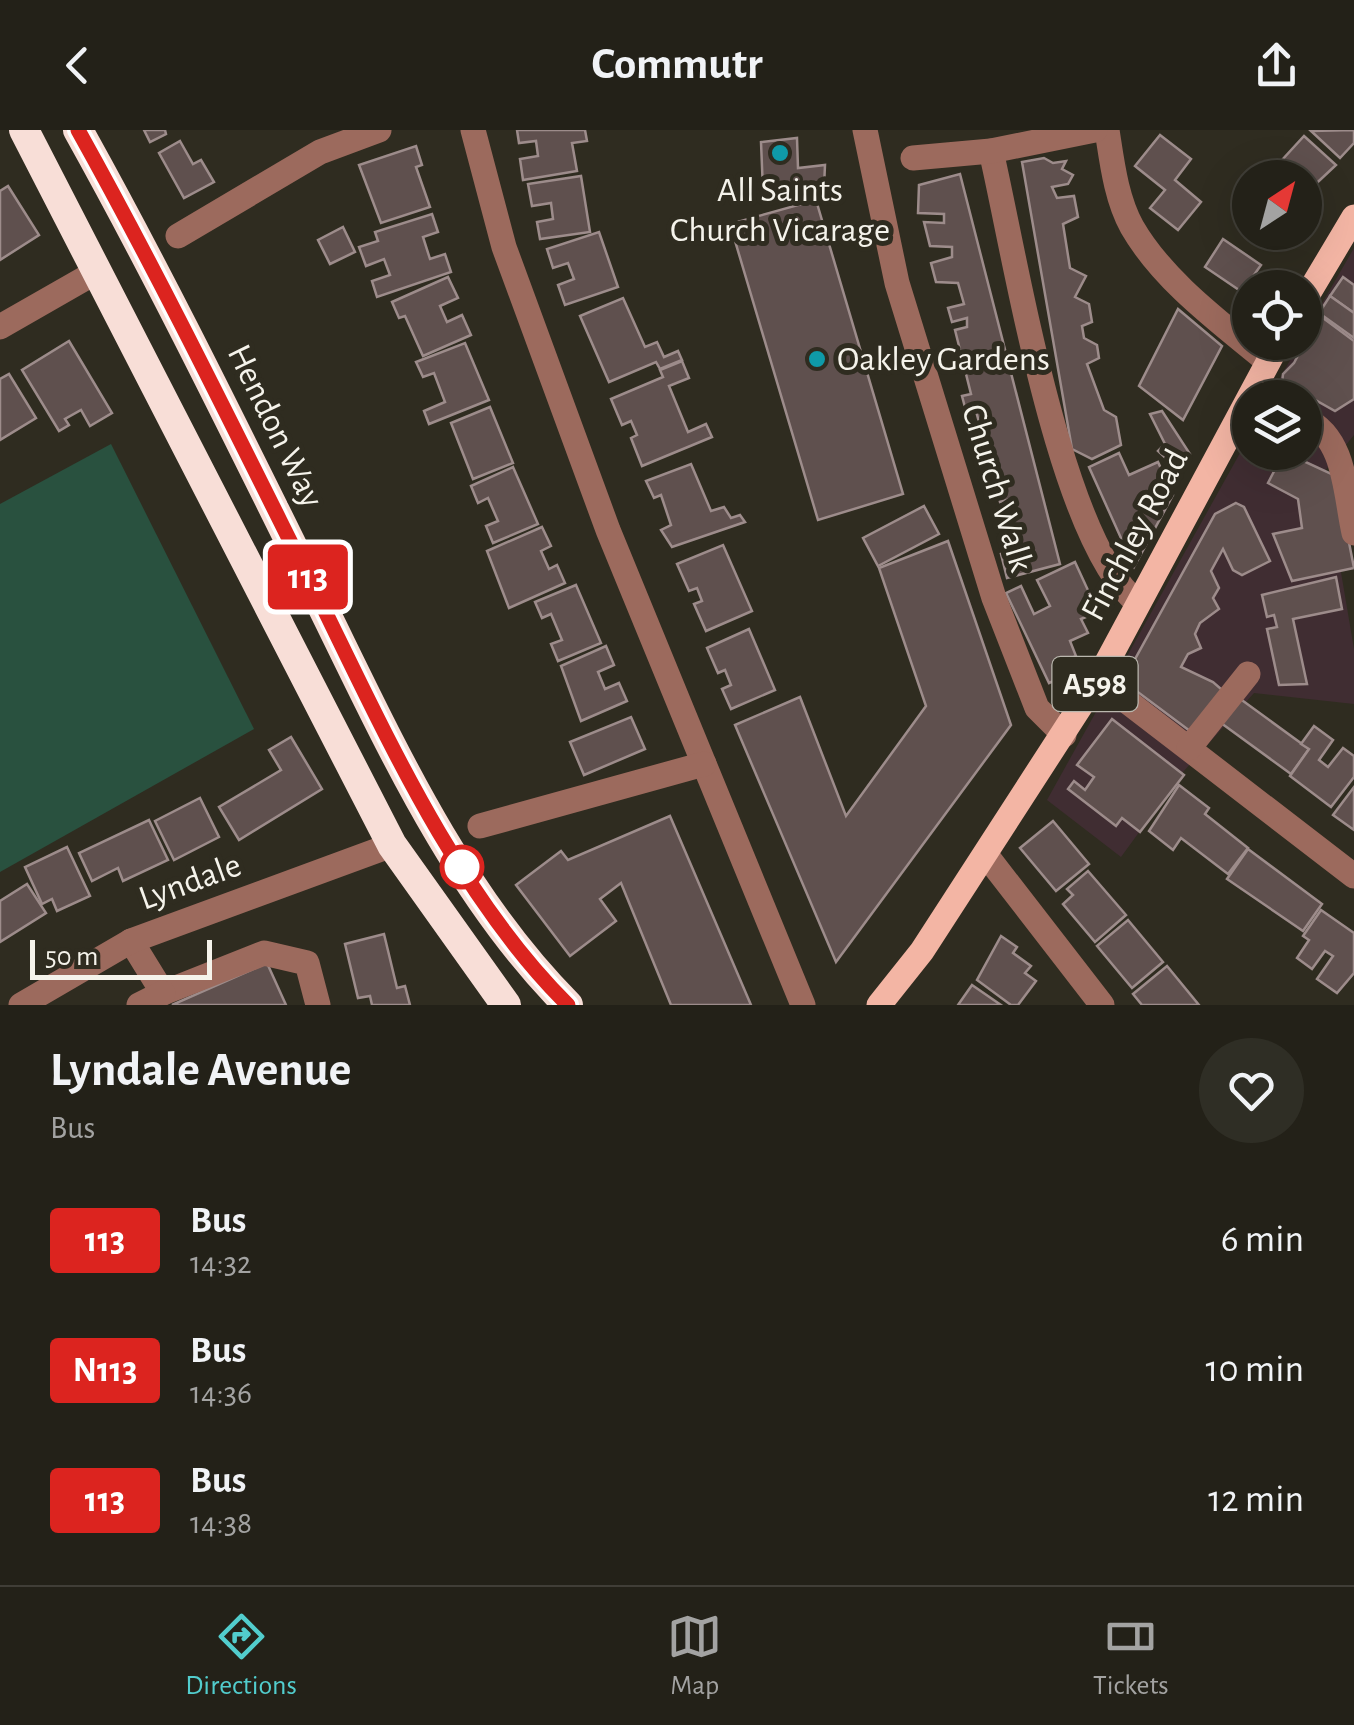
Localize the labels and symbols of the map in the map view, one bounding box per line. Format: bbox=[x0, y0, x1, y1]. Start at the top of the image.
marker: All Saints Church Vicarage bbox=[769, 142, 791, 164]
north arrow bbox=[1232, 160, 1322, 250]
place label: All Saints Church Vicarage bbox=[670, 173, 890, 248]
street label: Hendon Way bbox=[221, 339, 329, 513]
place label: Oakley Gardens bbox=[837, 342, 1050, 377]
marker: Oakley Gardens bbox=[806, 348, 828, 370]
street label: Church Walk bbox=[955, 400, 1039, 576]
street label: Finchley Road bbox=[1075, 444, 1195, 626]
line badge: 113 bbox=[250, 544, 366, 610]
road number: A598 bbox=[1052, 657, 1138, 711]
unlabelled marker bbox=[441, 846, 483, 888]
street label: Lyndale bbox=[134, 847, 246, 917]
scale bar bbox=[30, 935, 212, 980]

